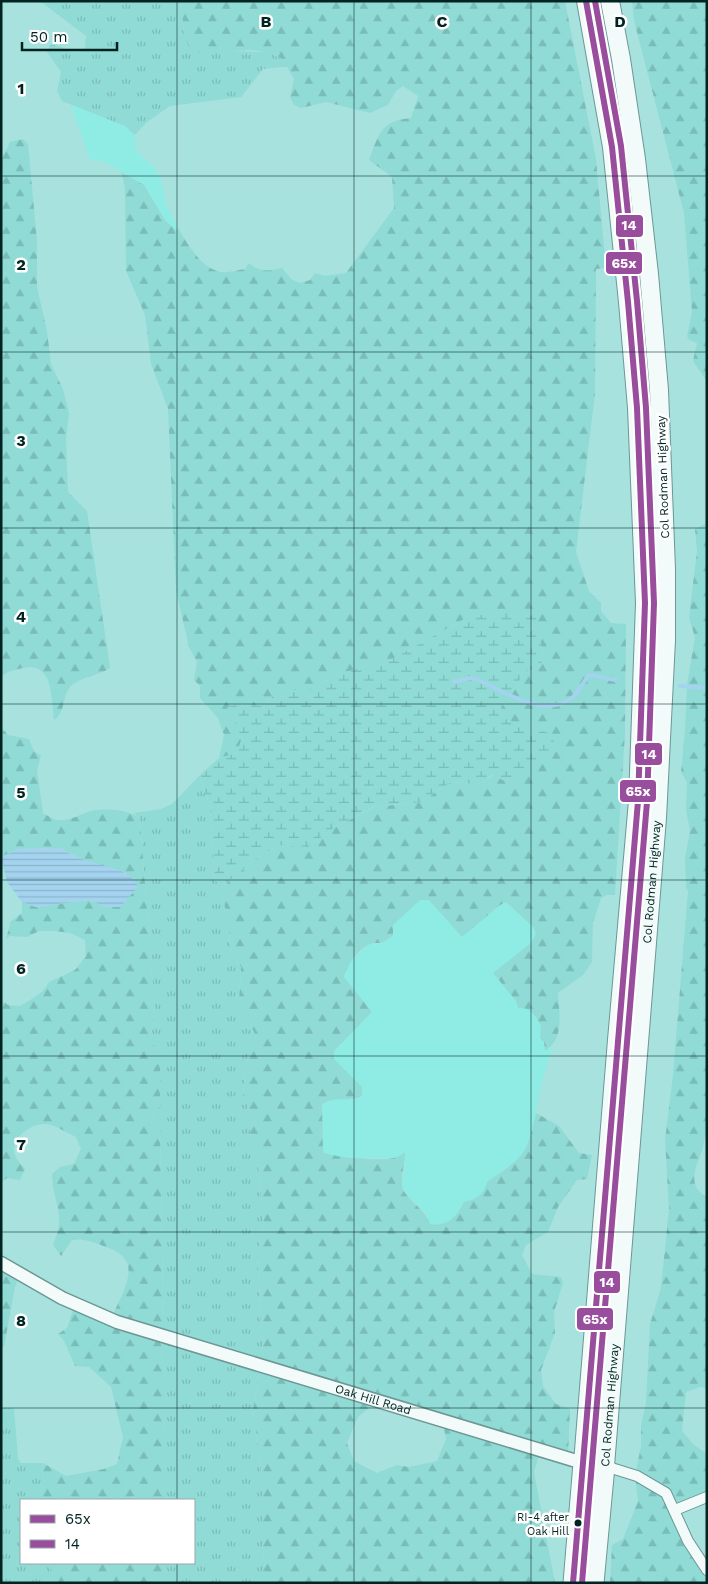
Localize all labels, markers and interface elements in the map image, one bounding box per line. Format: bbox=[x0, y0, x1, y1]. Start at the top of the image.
text: B bbox=[261, 12, 272, 31]
text: C bbox=[437, 12, 448, 31]
text: D bbox=[614, 12, 626, 31]
scale bar bbox=[22, 20, 118, 52]
text: 50 m bbox=[30, 28, 67, 46]
text: 1 bbox=[18, 79, 24, 98]
line badge: 14 bbox=[615, 214, 644, 238]
text: 14 bbox=[621, 217, 637, 233]
line badge: 65x bbox=[605, 251, 643, 275]
text: 2 bbox=[16, 255, 26, 274]
text: 65x bbox=[611, 255, 637, 271]
street label: Col Rodman Highway bbox=[654, 414, 672, 539]
text: 3 bbox=[16, 431, 26, 450]
text: 4 bbox=[16, 607, 26, 626]
line badge: 14 bbox=[634, 742, 663, 766]
text: 14 bbox=[641, 746, 657, 762]
line badge: 65x bbox=[619, 779, 657, 803]
text: 5 bbox=[16, 783, 26, 802]
text: 65x bbox=[625, 783, 651, 799]
street label: Col Rodman Highway bbox=[640, 819, 664, 944]
text: 6 bbox=[16, 959, 26, 978]
text: 7 bbox=[16, 1135, 26, 1154]
line badge: 14 bbox=[593, 1270, 621, 1294]
text: 14 bbox=[599, 1274, 615, 1290]
line badge: 65x bbox=[576, 1307, 614, 1331]
text: 8 bbox=[16, 1311, 26, 1330]
text: 65x bbox=[582, 1311, 608, 1327]
street label: Col Rodman Highway bbox=[598, 1342, 622, 1467]
street label: Oak Hill Road bbox=[333, 1381, 413, 1418]
legend bbox=[20, 1499, 195, 1564]
text: 65x bbox=[65, 1510, 91, 1528]
place label: RI-4 after Oak Hill bbox=[517, 1511, 570, 1538]
marker: RI-4 after Oak Hill bbox=[573, 1518, 583, 1528]
text: 14 bbox=[65, 1535, 80, 1553]

